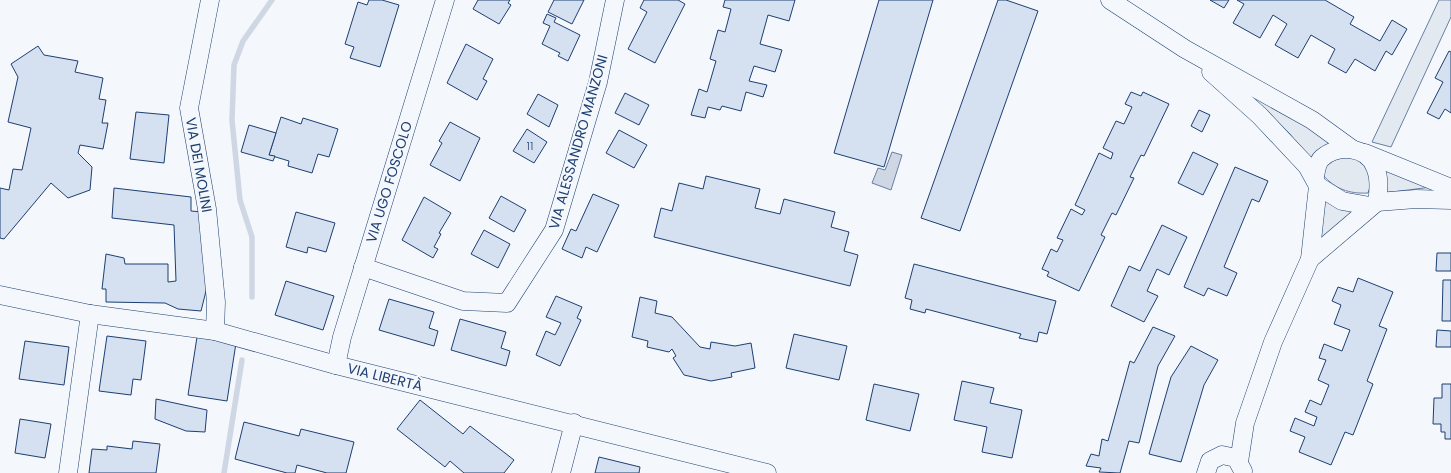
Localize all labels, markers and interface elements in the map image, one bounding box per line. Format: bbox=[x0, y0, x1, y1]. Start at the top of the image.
street label: VIA ALESSANDRO MANZONI bbox=[543, 52, 613, 232]
street label: VIA DEI MOLINI bbox=[181, 116, 217, 214]
street label: VIA UGO FOSCOLO bbox=[361, 119, 417, 245]
house number: 11 bbox=[526, 138, 534, 154]
street label: VIA LIBERTÀ bbox=[345, 358, 425, 396]

